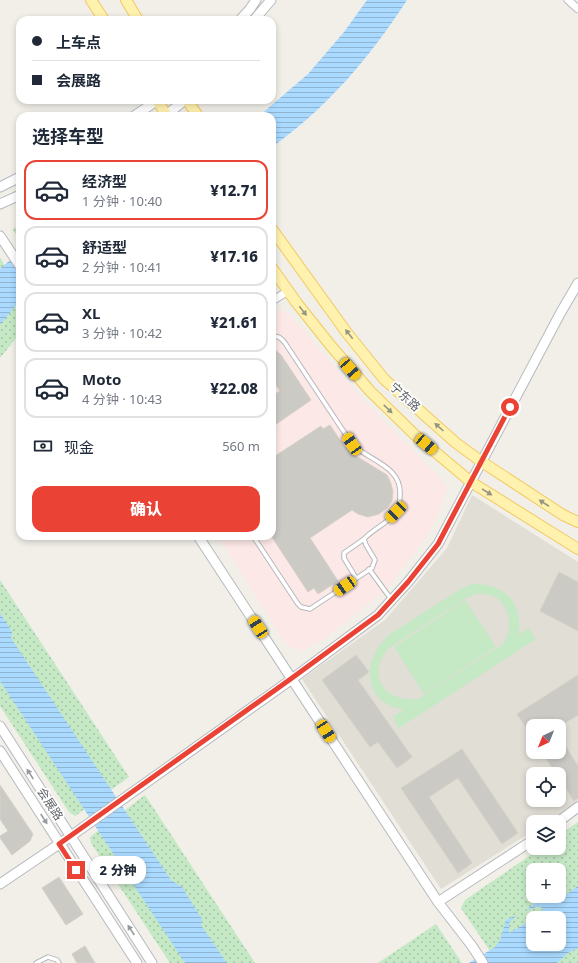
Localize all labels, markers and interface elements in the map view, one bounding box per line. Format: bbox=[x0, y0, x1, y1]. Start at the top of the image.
text: 上车点 bbox=[56, 32, 101, 52]
text: 会展路 bbox=[56, 70, 101, 90]
text: 选择车型 bbox=[32, 124, 104, 148]
text: 经济型 bbox=[82, 171, 127, 191]
icon: car bbox=[34, 172, 70, 208]
text: ¥12.71 bbox=[210, 180, 258, 200]
text: 1 分钟 · 10:40 bbox=[82, 192, 162, 210]
text: 舒适型 bbox=[82, 237, 127, 257]
icon: car bbox=[34, 238, 70, 274]
text: ¥17.16 bbox=[210, 246, 258, 266]
text: 2 分钟 · 10:41 bbox=[82, 258, 162, 276]
text: XL bbox=[82, 303, 100, 323]
icon: car bbox=[34, 304, 70, 340]
one-way arrow bbox=[299, 305, 307, 316]
text: ¥21.61 bbox=[210, 312, 258, 332]
text: 3 分钟 · 10:42 bbox=[82, 324, 162, 342]
one-way arrow bbox=[344, 329, 353, 340]
car bbox=[338, 356, 362, 382]
text: Moto bbox=[82, 369, 121, 389]
icon: car bbox=[34, 370, 70, 406]
text: ¥22.08 bbox=[210, 378, 258, 398]
street label: 宁东路 bbox=[386, 378, 424, 415]
text: 4 分钟 · 10:43 bbox=[82, 390, 162, 408]
route start bbox=[501, 398, 519, 416]
one-way arrow bbox=[383, 404, 393, 413]
one-way arrow bbox=[433, 423, 444, 432]
car bbox=[340, 431, 364, 457]
car bbox=[413, 432, 439, 456]
icon: cash bbox=[32, 435, 54, 457]
text: 现金 bbox=[64, 437, 94, 457]
text: 560 m bbox=[222, 437, 260, 455]
button: 确认 bbox=[32, 486, 260, 532]
one-way arrow bbox=[481, 489, 493, 496]
car bbox=[383, 499, 409, 525]
one-way arrow bbox=[539, 499, 549, 507]
car bbox=[332, 574, 358, 598]
car bbox=[246, 614, 270, 640]
car bbox=[314, 718, 338, 744]
north arrow bbox=[526, 719, 566, 759]
map controls bbox=[526, 719, 566, 951]
button: locate bbox=[526, 767, 566, 807]
one-way arrow bbox=[27, 768, 34, 780]
street label: 会展路 bbox=[33, 784, 67, 823]
one-way arrow bbox=[40, 813, 47, 825]
button: layers bbox=[526, 815, 566, 855]
callout: 2 分钟 bbox=[90, 856, 146, 884]
route end bbox=[67, 861, 85, 879]
text: 2 分钟 bbox=[100, 861, 136, 879]
button: + bbox=[526, 863, 566, 903]
button: − bbox=[526, 911, 566, 951]
one-way arrow bbox=[127, 925, 135, 935]

